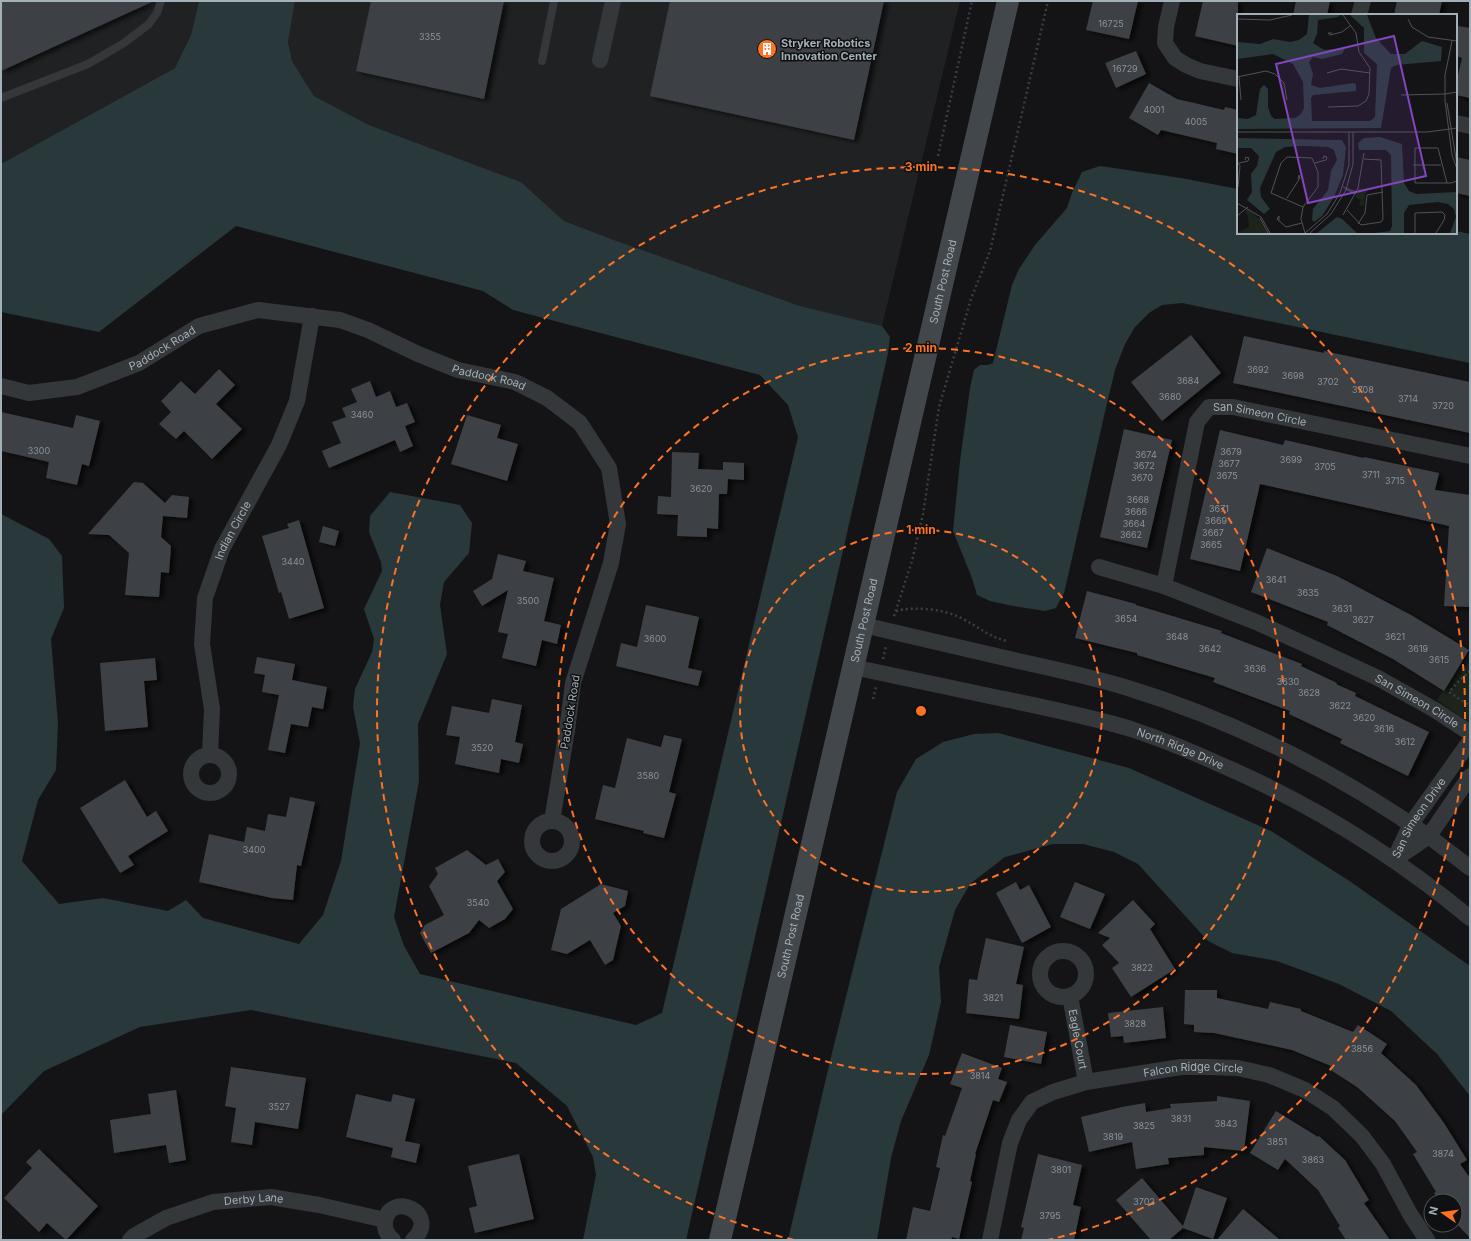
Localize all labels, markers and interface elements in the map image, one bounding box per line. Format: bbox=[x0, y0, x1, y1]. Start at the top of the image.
inset map bbox=[1237, 14, 1457, 234]
house number: 16725 bbox=[1098, 18, 1124, 29]
house number: 3355 bbox=[419, 31, 441, 42]
place label: Stryker Robotics Innovation Center bbox=[781, 36, 877, 63]
building icon: Stryker Robotics Innovation Center bbox=[756, 38, 778, 60]
house number: 16729 bbox=[1112, 63, 1138, 74]
house number: 4001 bbox=[1144, 104, 1164, 115]
house number: 4005 bbox=[1185, 116, 1207, 127]
text: 3 min bbox=[905, 159, 937, 174]
street label: South Post Road bbox=[926, 238, 959, 325]
street label: Paddock Road bbox=[127, 323, 198, 373]
text: 2 min bbox=[905, 340, 937, 355]
street label: Paddock Road bbox=[450, 361, 528, 393]
house number: 3692 bbox=[1247, 364, 1269, 375]
house number: 3698 bbox=[1282, 370, 1305, 381]
house number: 3684 bbox=[1177, 375, 1199, 386]
house number: 3702 bbox=[1317, 376, 1339, 387]
house number: 3708 bbox=[1352, 384, 1374, 395]
house number: 3680 bbox=[1159, 391, 1182, 402]
house number: 3714 bbox=[1398, 393, 1418, 404]
street label: San Simeon Circle bbox=[1213, 400, 1308, 429]
house number: 3720 bbox=[1432, 400, 1454, 411]
house number: 3460 bbox=[351, 409, 374, 420]
house number: 3300 bbox=[28, 445, 51, 456]
house number: 3679 bbox=[1220, 446, 1242, 457]
house number: 3674 bbox=[1135, 449, 1157, 460]
house number: 3699 bbox=[1280, 454, 1303, 465]
house number: 3677 bbox=[1218, 458, 1240, 469]
house number: 3672 bbox=[1133, 460, 1155, 471]
house number: 3705 bbox=[1314, 461, 1336, 472]
house number: 3711 bbox=[1362, 469, 1380, 480]
house number: 3675 bbox=[1216, 470, 1238, 481]
house number: 3670 bbox=[1131, 472, 1153, 483]
house number: 3715 bbox=[1385, 475, 1405, 486]
house number: 3620 bbox=[690, 483, 712, 494]
house number: 3668 bbox=[1127, 494, 1150, 505]
street label: Indian Circle bbox=[212, 499, 254, 562]
house number: 3671 bbox=[1209, 503, 1229, 514]
house number: 3666 bbox=[1125, 506, 1148, 517]
house number: 3669 bbox=[1205, 515, 1228, 526]
house number: 3664 bbox=[1123, 518, 1145, 529]
text: 1 min bbox=[906, 522, 936, 537]
house number: 3667 bbox=[1202, 527, 1224, 538]
house number: 3662 bbox=[1120, 529, 1142, 540]
house number: 3665 bbox=[1200, 539, 1222, 550]
house number: 3440 bbox=[282, 556, 305, 567]
house number: 3641 bbox=[1266, 574, 1286, 585]
street label: South Post Road bbox=[847, 577, 881, 664]
house number: 3635 bbox=[1297, 587, 1319, 598]
house number: 3500 bbox=[517, 595, 540, 606]
house number: 3631 bbox=[1332, 603, 1352, 614]
house number: 3654 bbox=[1115, 613, 1137, 624]
house number: 3627 bbox=[1352, 614, 1374, 625]
house number: 3648 bbox=[1166, 631, 1189, 642]
house number: 3621 bbox=[1385, 631, 1405, 642]
house number: 3600 bbox=[644, 633, 667, 644]
house number: 3642 bbox=[1199, 643, 1221, 654]
house number: 3619 bbox=[1408, 643, 1429, 654]
house number: 3615 bbox=[1429, 654, 1449, 665]
house number: 3636 bbox=[1244, 663, 1267, 674]
street label: San Simeon Circle bbox=[1373, 671, 1462, 731]
street label: Paddock Road bbox=[557, 674, 583, 750]
house number: 3630 bbox=[1277, 676, 1300, 687]
house number: 3628 bbox=[1298, 687, 1321, 698]
house number: 3622 bbox=[1329, 700, 1351, 711]
centre of rings bbox=[914, 704, 928, 718]
house number: 3620 bbox=[1353, 712, 1375, 723]
house number: 3616 bbox=[1374, 723, 1395, 734]
street label: North Ridge Drive bbox=[1135, 725, 1226, 772]
house number: 3612 bbox=[1395, 736, 1415, 747]
house number: 3520 bbox=[471, 742, 493, 753]
house number: 3580 bbox=[637, 770, 659, 781]
street label: San Simeon Drive bbox=[1389, 775, 1449, 860]
house number: 3400 bbox=[243, 844, 266, 855]
street label: South Post Road bbox=[774, 893, 807, 980]
house number: 3540 bbox=[467, 897, 490, 908]
house number: 3822 bbox=[1131, 962, 1153, 973]
house number: 3821 bbox=[983, 992, 1003, 1003]
street label: Eagle Court bbox=[1066, 1008, 1091, 1071]
house number: 3828 bbox=[1124, 1018, 1147, 1029]
house number: 3856 bbox=[1351, 1043, 1374, 1054]
street label: Falcon Ridge Circle bbox=[1142, 1060, 1245, 1080]
house number: 3814 bbox=[970, 1070, 990, 1081]
house number: 3527 bbox=[268, 1101, 290, 1112]
house number: 3831 bbox=[1171, 1113, 1191, 1124]
house number: 3843 bbox=[1215, 1118, 1238, 1129]
house number: 3825 bbox=[1133, 1120, 1155, 1131]
house number: 3819 bbox=[1103, 1131, 1124, 1142]
house number: 3851 bbox=[1267, 1136, 1287, 1147]
house number: 3874 bbox=[1432, 1148, 1454, 1159]
house number: 3863 bbox=[1302, 1154, 1325, 1165]
house number: 3801 bbox=[1051, 1164, 1071, 1175]
street label: Derby Lane bbox=[223, 1190, 285, 1208]
north arrow bbox=[1423, 1193, 1463, 1233]
house number: 3702 bbox=[1133, 1196, 1155, 1207]
text: N bbox=[1425, 1205, 1441, 1216]
house number: 3795 bbox=[1039, 1210, 1061, 1221]

